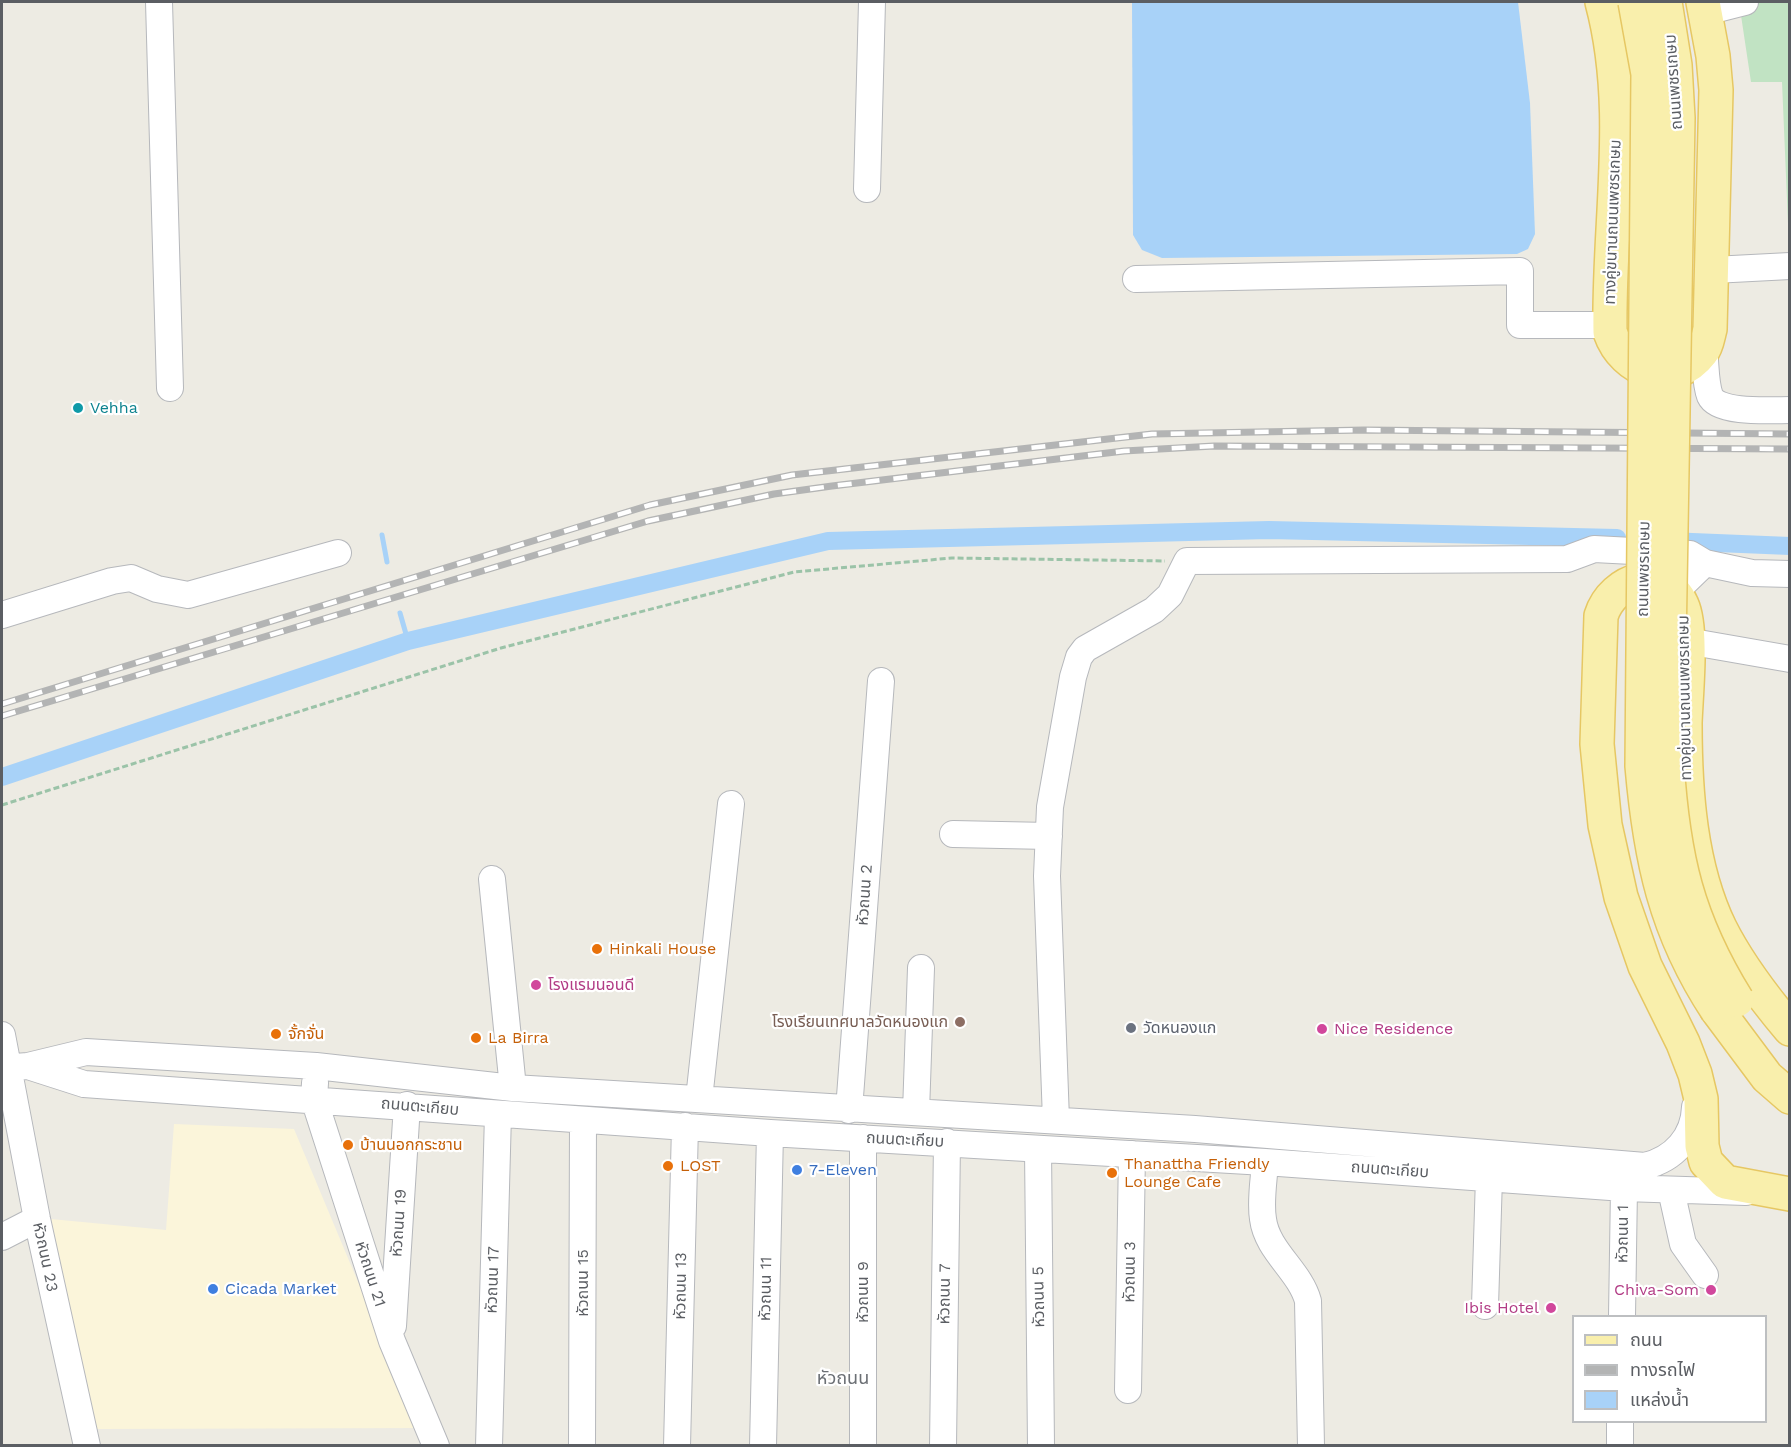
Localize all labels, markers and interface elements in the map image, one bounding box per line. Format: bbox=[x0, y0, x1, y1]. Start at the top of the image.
street label: ถนนเพชรเกษม bbox=[1661, 34, 1687, 130]
street label: ทางคู่ขนานถนนเพชรเกษม bbox=[1601, 139, 1625, 305]
place label: Vehha bbox=[90, 398, 138, 418]
marker: Vehha bbox=[71, 401, 85, 415]
street label: ถนนเพชรเกษม bbox=[1634, 521, 1654, 617]
street label: ทางคู่ขนานถนนเพชรเกษม bbox=[1674, 615, 1696, 781]
street label: หัวถนน 2 bbox=[853, 864, 877, 926]
place label: Hinkali House bbox=[609, 939, 716, 959]
marker: Hinkali House bbox=[590, 942, 604, 956]
place label: โรงแรมนอนดี bbox=[548, 975, 634, 995]
marker: โรงแรมนอนดี bbox=[529, 978, 543, 992]
place label: โรงเรียนเทศบาลวัดหนองแก bbox=[772, 1012, 948, 1032]
marker: โรงเรียนเทศบาลวัดหนองแก bbox=[953, 1015, 967, 1029]
place label: วัดหนองแก bbox=[1143, 1018, 1216, 1038]
place label: Nice Residence bbox=[1334, 1019, 1453, 1039]
marker: วัดหนองแก bbox=[1124, 1021, 1138, 1035]
marker: Nice Residence bbox=[1315, 1022, 1329, 1036]
place label: จั้กจั่น bbox=[288, 1024, 324, 1044]
marker: จั้กจั่น bbox=[269, 1027, 283, 1041]
place label: La Birra bbox=[488, 1028, 549, 1048]
marker: La Birra bbox=[469, 1031, 483, 1045]
street label: ถนนตะเกียบ bbox=[380, 1094, 460, 1120]
street label: ถนนตะเกียบ bbox=[865, 1128, 945, 1152]
place label: บ้านนอกกระชาน bbox=[360, 1135, 462, 1155]
marker: บ้านนอกกระชาน bbox=[341, 1138, 355, 1152]
place label: Thanattha Friendly Lounge Cafe bbox=[1124, 1154, 1270, 1192]
place label: LOST bbox=[680, 1156, 721, 1176]
street label: ถนนตะเกียบ bbox=[1350, 1158, 1430, 1182]
marker: LOST bbox=[661, 1159, 675, 1173]
place label: 7-Eleven bbox=[809, 1160, 877, 1180]
marker: 7-Eleven bbox=[790, 1163, 804, 1177]
marker: Thanattha Friendly Lounge Cafe bbox=[1105, 1166, 1119, 1180]
street label: หัวถนน 19 bbox=[387, 1188, 411, 1258]
street label: หัวถนน 1 bbox=[1613, 1205, 1633, 1263]
street label: หัวถนน 23 bbox=[28, 1220, 62, 1294]
street label: หัวถนน 21 bbox=[350, 1239, 390, 1309]
street label: หัวถนน 3 bbox=[1120, 1241, 1140, 1303]
street label: หัวถนน 17 bbox=[482, 1246, 504, 1314]
street label: หัวถนน 15 bbox=[573, 1249, 593, 1317]
street label: หัวถนน 13 bbox=[671, 1252, 691, 1320]
street label: หัวถนน 11 bbox=[756, 1257, 776, 1321]
street label: หัวถนน 9 bbox=[853, 1261, 873, 1323]
street label: หัวถนน 7 bbox=[935, 1263, 955, 1325]
street label: หัวถนน 5 bbox=[1029, 1266, 1049, 1328]
place label: Cicada Market bbox=[225, 1279, 336, 1299]
place label: Chiva-Som bbox=[1614, 1280, 1699, 1300]
marker: Cicada Market bbox=[206, 1282, 220, 1296]
marker: Chiva-Som bbox=[1704, 1283, 1718, 1297]
place label: Ibis Hotel bbox=[1464, 1298, 1539, 1318]
marker: Ibis Hotel bbox=[1544, 1301, 1558, 1315]
legend bbox=[1572, 1315, 1767, 1423]
text: ถนน bbox=[1630, 1329, 1663, 1350]
text: ทางรถไฟ bbox=[1630, 1359, 1695, 1380]
district label: หัวถนน bbox=[817, 1368, 869, 1390]
text: แหล่งน้ำ bbox=[1630, 1389, 1689, 1410]

